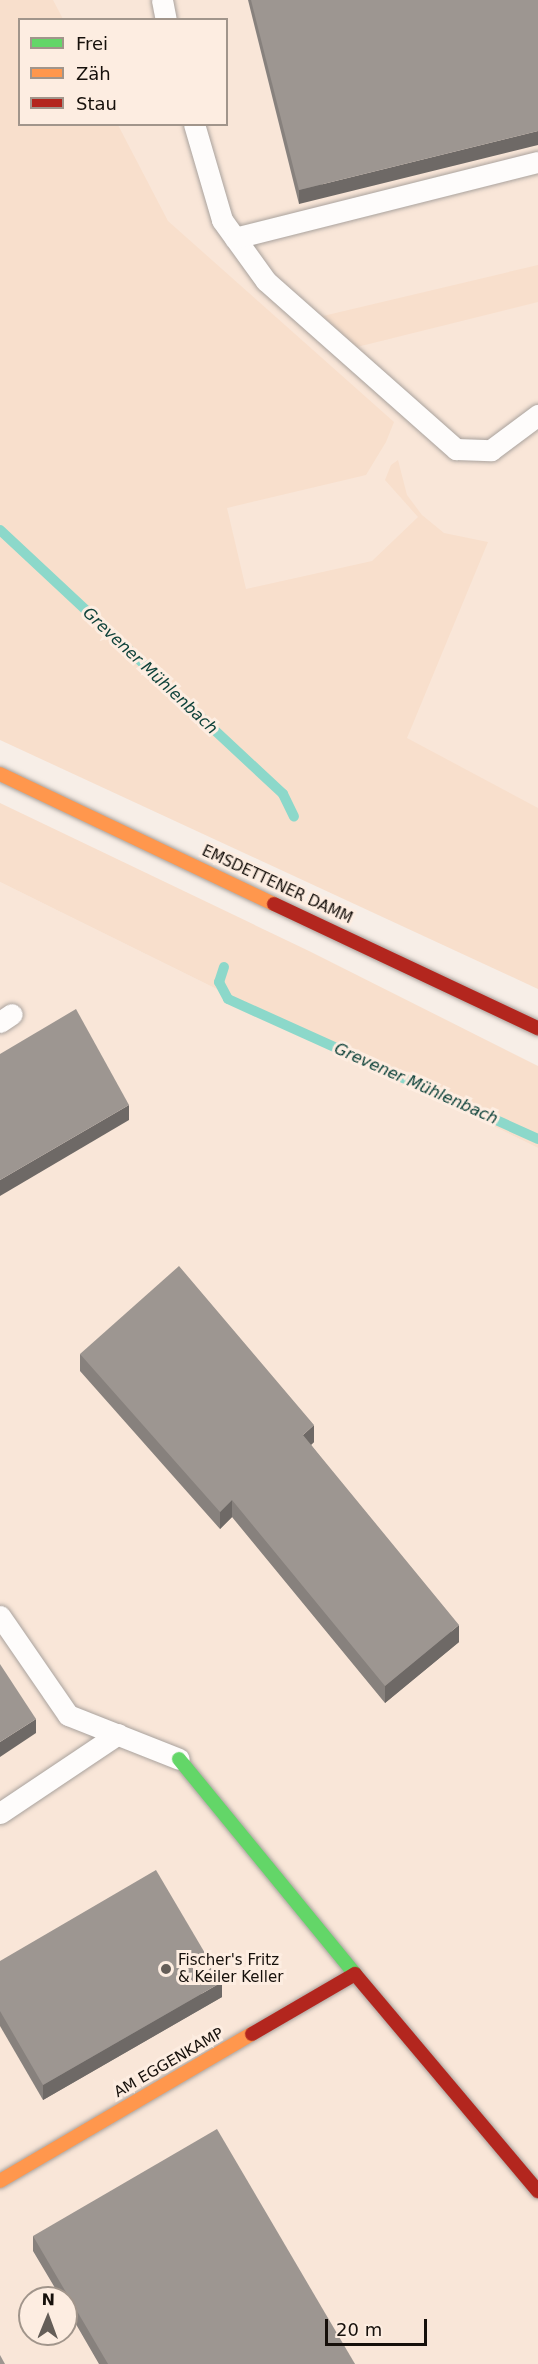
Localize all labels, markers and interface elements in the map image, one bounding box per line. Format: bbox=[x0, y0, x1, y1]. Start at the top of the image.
legend bbox=[18, 18, 228, 126]
text: Frei bbox=[76, 33, 108, 54]
text: Zäh bbox=[76, 63, 111, 84]
text: Stau bbox=[76, 93, 117, 114]
water label: Grevener Mühlenbach bbox=[79, 604, 221, 738]
street label: EMSDETTENER DAMM bbox=[199, 842, 355, 928]
water label: Grevener Mühlenbach bbox=[331, 1039, 501, 1129]
place label: Fischer's Fritz & Keiler Keller bbox=[178, 1951, 283, 1986]
marker: Fischer's Fritz & Keiler Keller bbox=[159, 1962, 173, 1976]
street label: AM EGGENKAMP bbox=[111, 2024, 227, 2102]
north arrow bbox=[18, 2286, 78, 2346]
text: N bbox=[41, 2290, 55, 2309]
scale bar bbox=[328, 2307, 430, 2345]
text: 20 m bbox=[336, 2319, 382, 2340]

